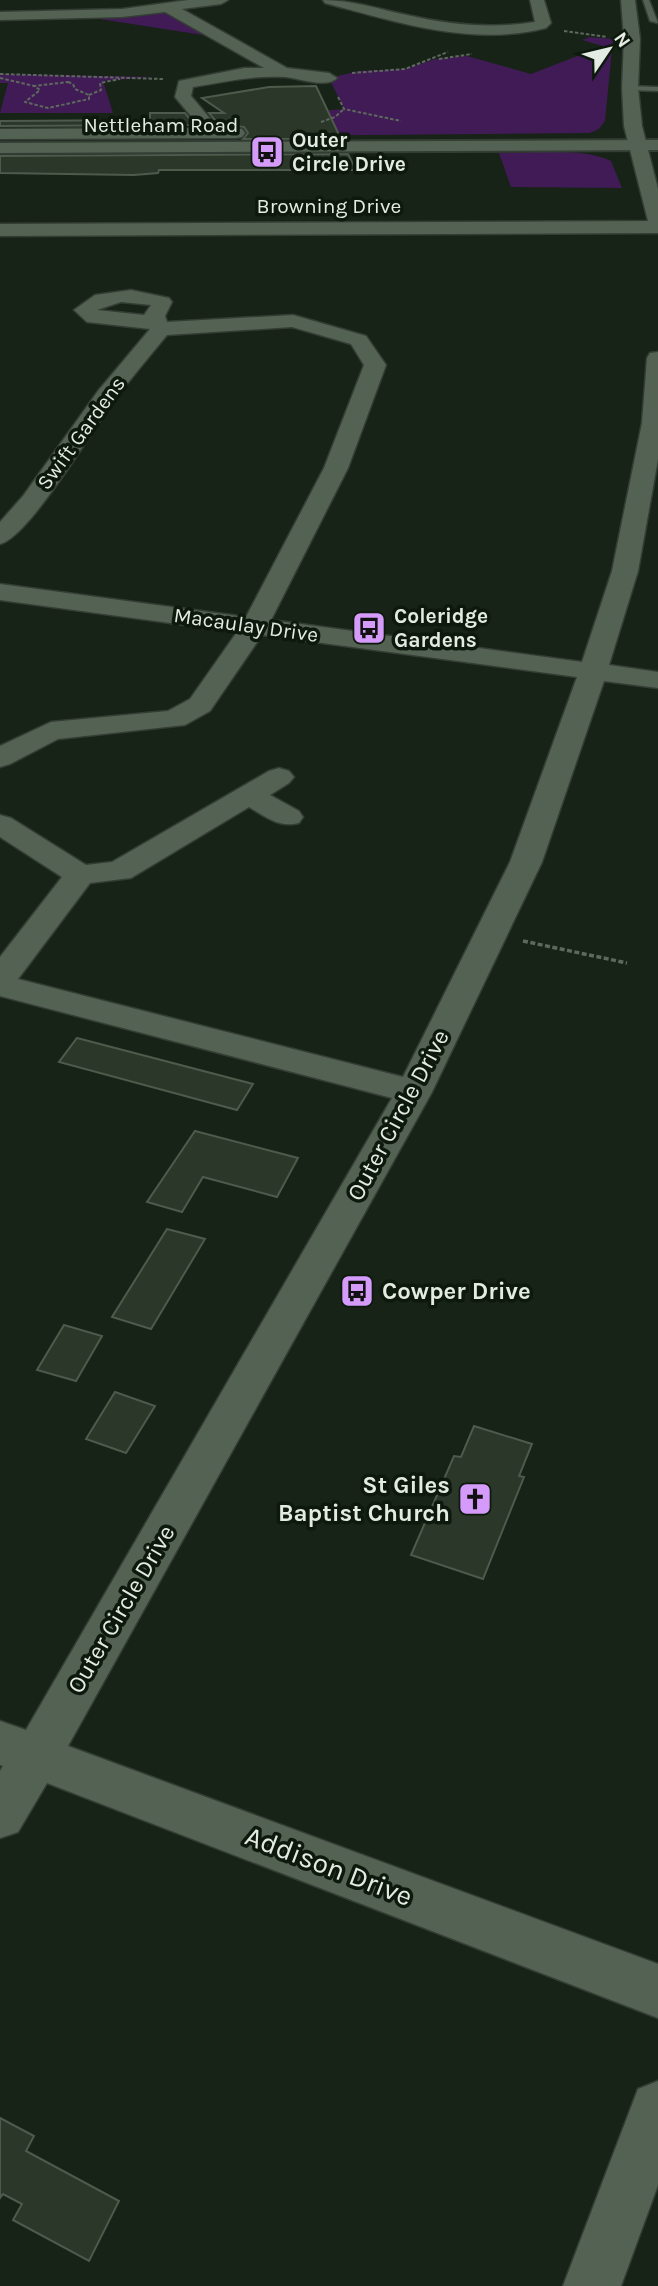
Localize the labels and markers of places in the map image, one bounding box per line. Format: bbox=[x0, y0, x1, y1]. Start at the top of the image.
place label: Outer Circle Drive bbox=[292, 128, 406, 176]
bus stop icon: Outer Circle Drive bbox=[248, 133, 286, 171]
place label: Coleridge Gardens bbox=[394, 604, 488, 652]
bus stop icon: Coleridge Gardens bbox=[350, 609, 388, 647]
bus stop icon: Cowper Drive bbox=[338, 1272, 376, 1310]
place label: Cowper Drive bbox=[382, 1277, 531, 1305]
place label: St Giles Baptist Church bbox=[278, 1471, 450, 1527]
church icon: St Giles Baptist Church bbox=[456, 1480, 494, 1518]

